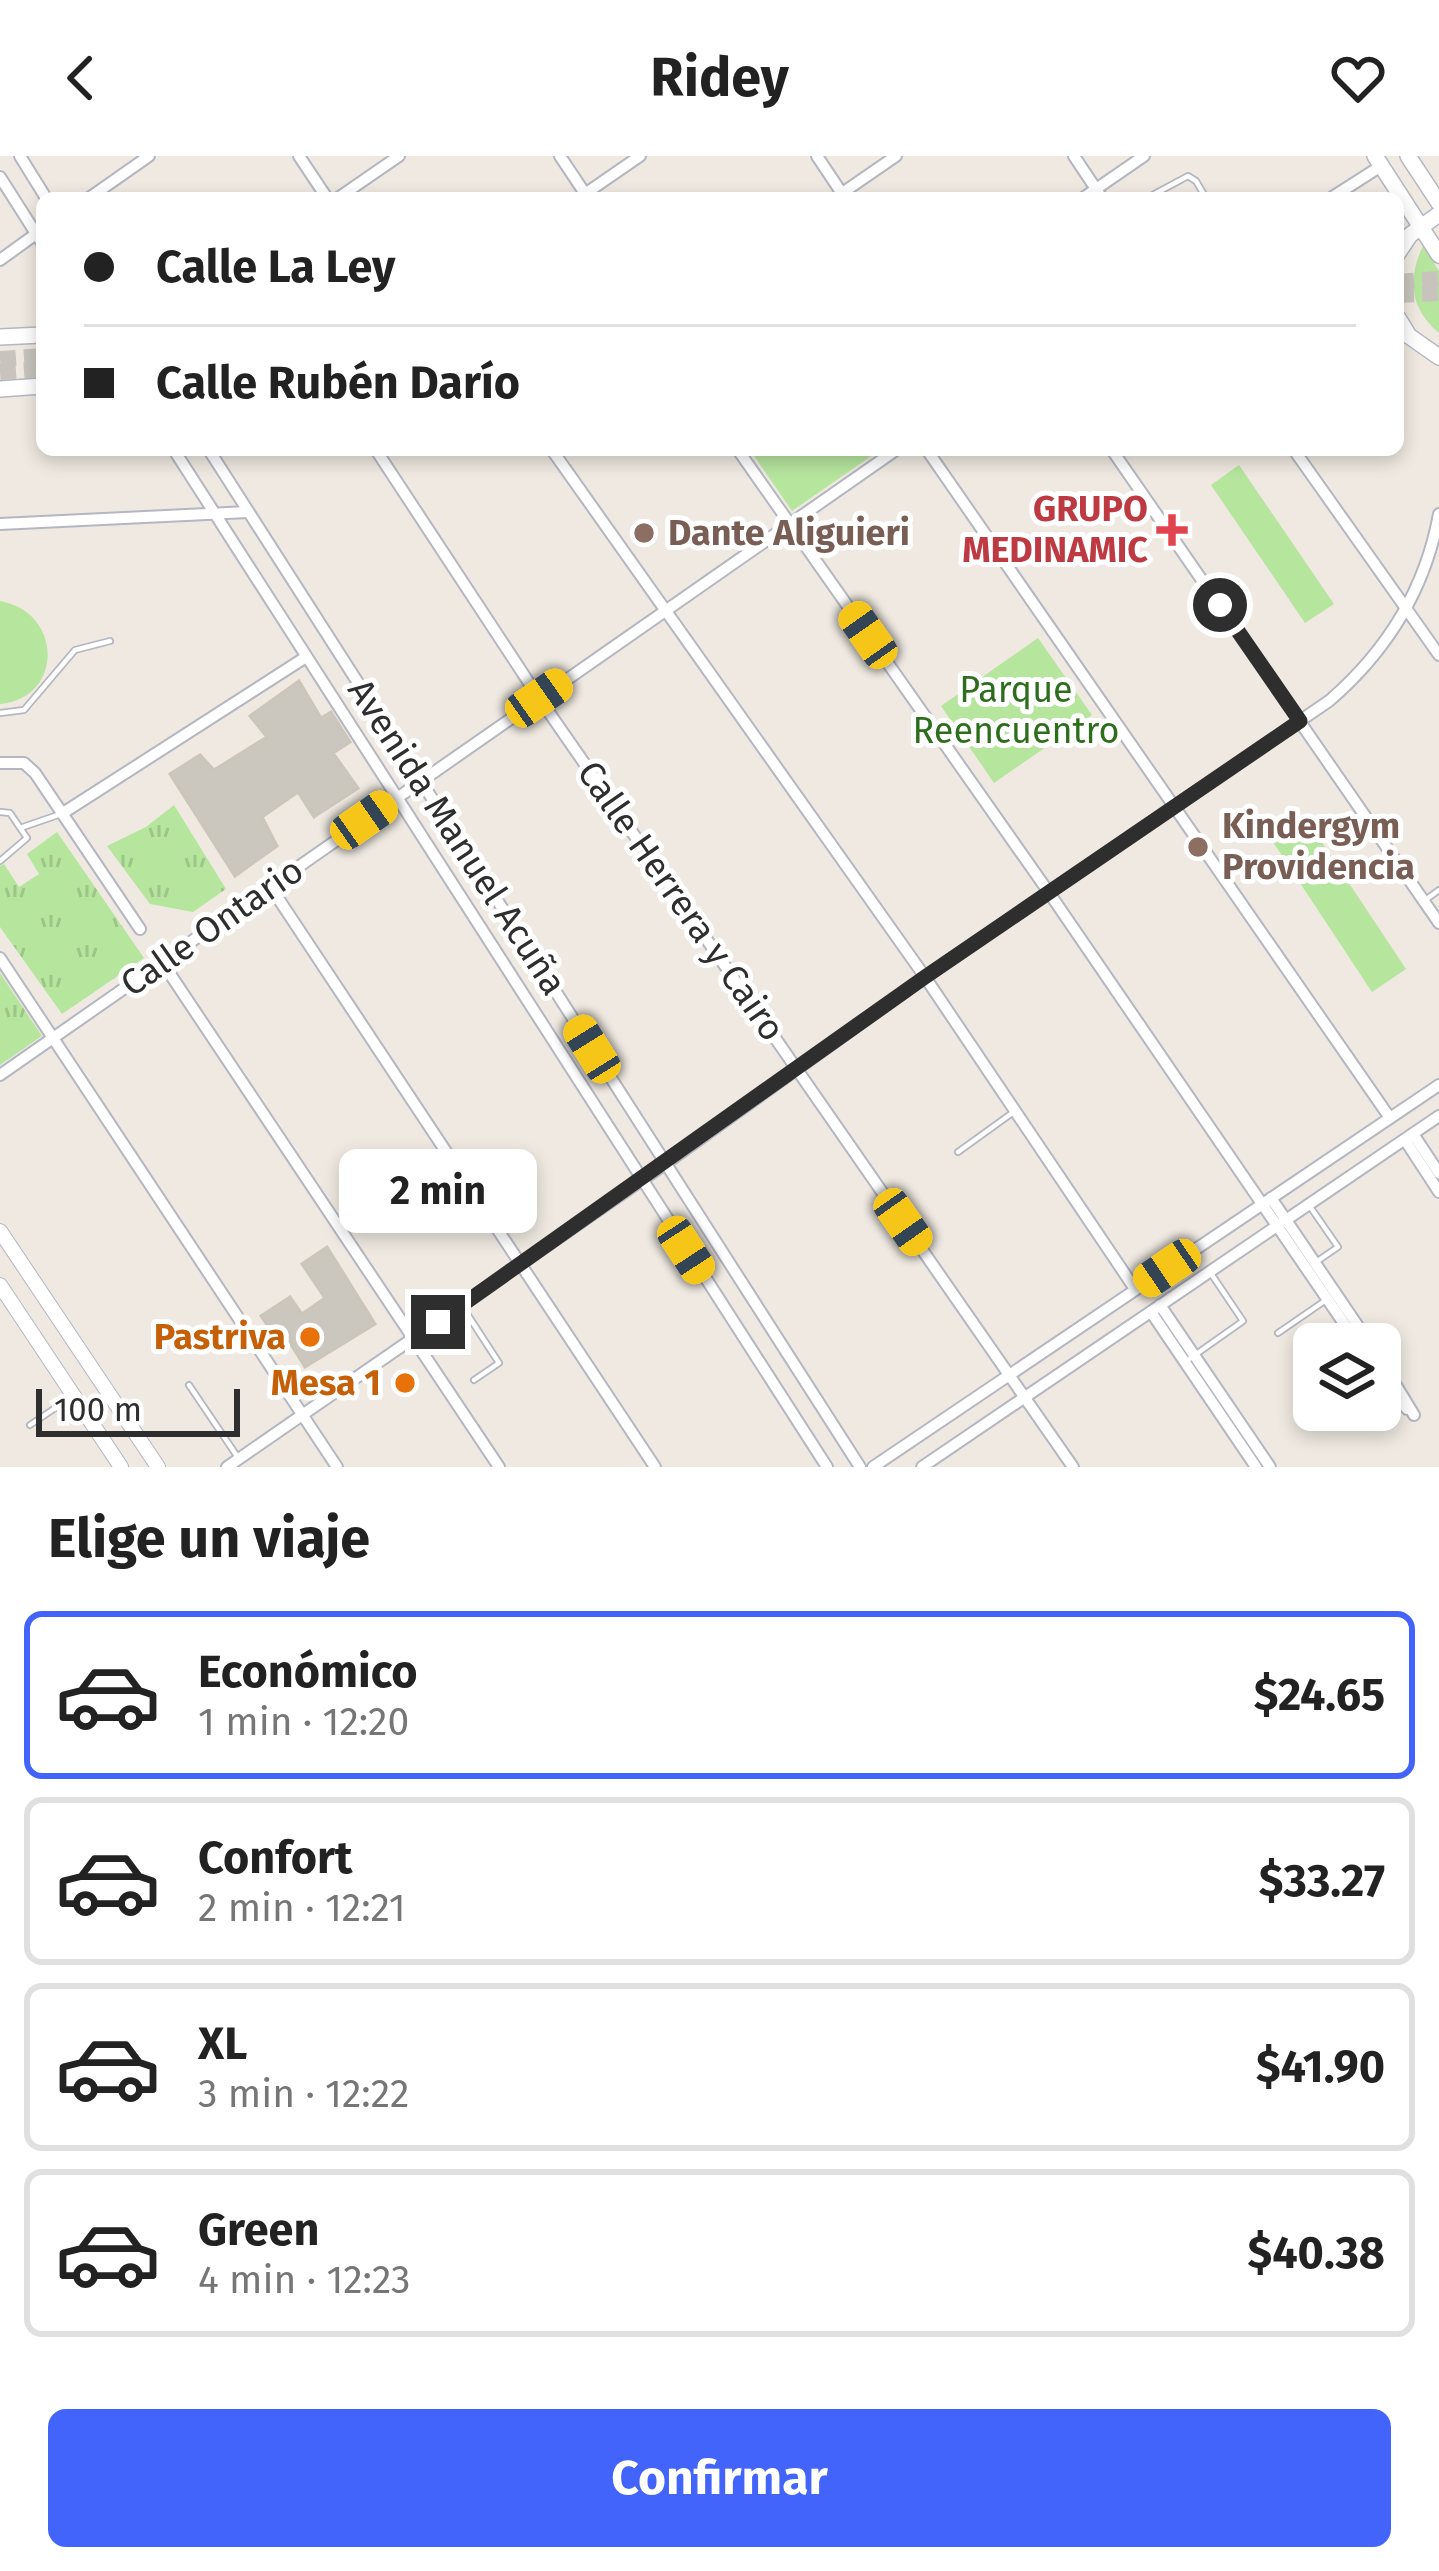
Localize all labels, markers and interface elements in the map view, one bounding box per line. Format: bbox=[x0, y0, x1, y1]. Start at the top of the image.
icon: back bbox=[48, 45, 114, 111]
icon: heart bbox=[1325, 45, 1391, 111]
text: Ridey bbox=[650, 46, 789, 110]
text: Calle La Ley bbox=[156, 240, 395, 294]
text: Calle Rubén Darío bbox=[156, 356, 520, 410]
place label: GRUPO MEDINAMIC bbox=[962, 487, 1148, 572]
place label: Dante Aliguieri bbox=[668, 511, 910, 555]
marker: GRUPO MEDINAMIC bbox=[1159, 517, 1185, 543]
marker: Dante Aliguieri bbox=[631, 520, 657, 546]
route start bbox=[1193, 578, 1247, 632]
car bbox=[833, 595, 903, 675]
car bbox=[499, 663, 579, 733]
park label: Parque Reencuentro bbox=[913, 668, 1119, 753]
street label: Avenida Manuel Acuña bbox=[338, 671, 576, 1003]
street label: Calle Herrera y Cairo bbox=[568, 752, 794, 1050]
car bbox=[324, 785, 404, 855]
place label: Kindergym Providencia bbox=[1222, 804, 1415, 889]
marker: Kindergym Providencia bbox=[1185, 834, 1211, 860]
street label: Calle Ontario bbox=[112, 848, 312, 1006]
car bbox=[558, 1009, 626, 1089]
callout: 2 min bbox=[339, 1148, 537, 1232]
text: 2 min bbox=[390, 1168, 486, 1214]
car bbox=[868, 1182, 938, 1262]
car bbox=[651, 1210, 721, 1290]
car bbox=[1127, 1233, 1207, 1303]
route end bbox=[411, 1295, 465, 1349]
place label: Pastriva bbox=[154, 1315, 286, 1359]
map controls bbox=[1293, 1323, 1401, 1431]
button: layers bbox=[1293, 1323, 1401, 1431]
marker: Pastriva bbox=[297, 1324, 323, 1350]
place label: Mesa 1 bbox=[271, 1361, 381, 1405]
marker: Mesa 1 bbox=[392, 1370, 418, 1396]
scale bar bbox=[36, 1383, 240, 1436]
text: 100 m bbox=[54, 1390, 142, 1430]
text: Elige un viaje bbox=[48, 1507, 370, 1571]
icon: car bbox=[54, 1641, 162, 1749]
text: Económico bbox=[198, 1645, 418, 1699]
text: $24.65 bbox=[1254, 1668, 1385, 1722]
text: 1 min · 12:20 bbox=[198, 1699, 409, 1745]
icon: car bbox=[54, 1827, 162, 1935]
text: Confort bbox=[198, 1831, 353, 1885]
text: $33.27 bbox=[1259, 1854, 1385, 1908]
text: 2 min · 12:21 bbox=[198, 1885, 406, 1931]
icon: car bbox=[54, 2013, 162, 2121]
text: XL bbox=[198, 2017, 247, 2071]
text: $41.90 bbox=[1256, 2040, 1385, 2094]
text: 3 min · 12:22 bbox=[198, 2071, 409, 2117]
icon: car bbox=[54, 2199, 162, 2307]
text: Green bbox=[198, 2203, 319, 2257]
text: $40.38 bbox=[1247, 2226, 1385, 2280]
text: 4 min · 12:23 bbox=[198, 2257, 411, 2303]
button: Confirmar bbox=[48, 2409, 1391, 2547]

